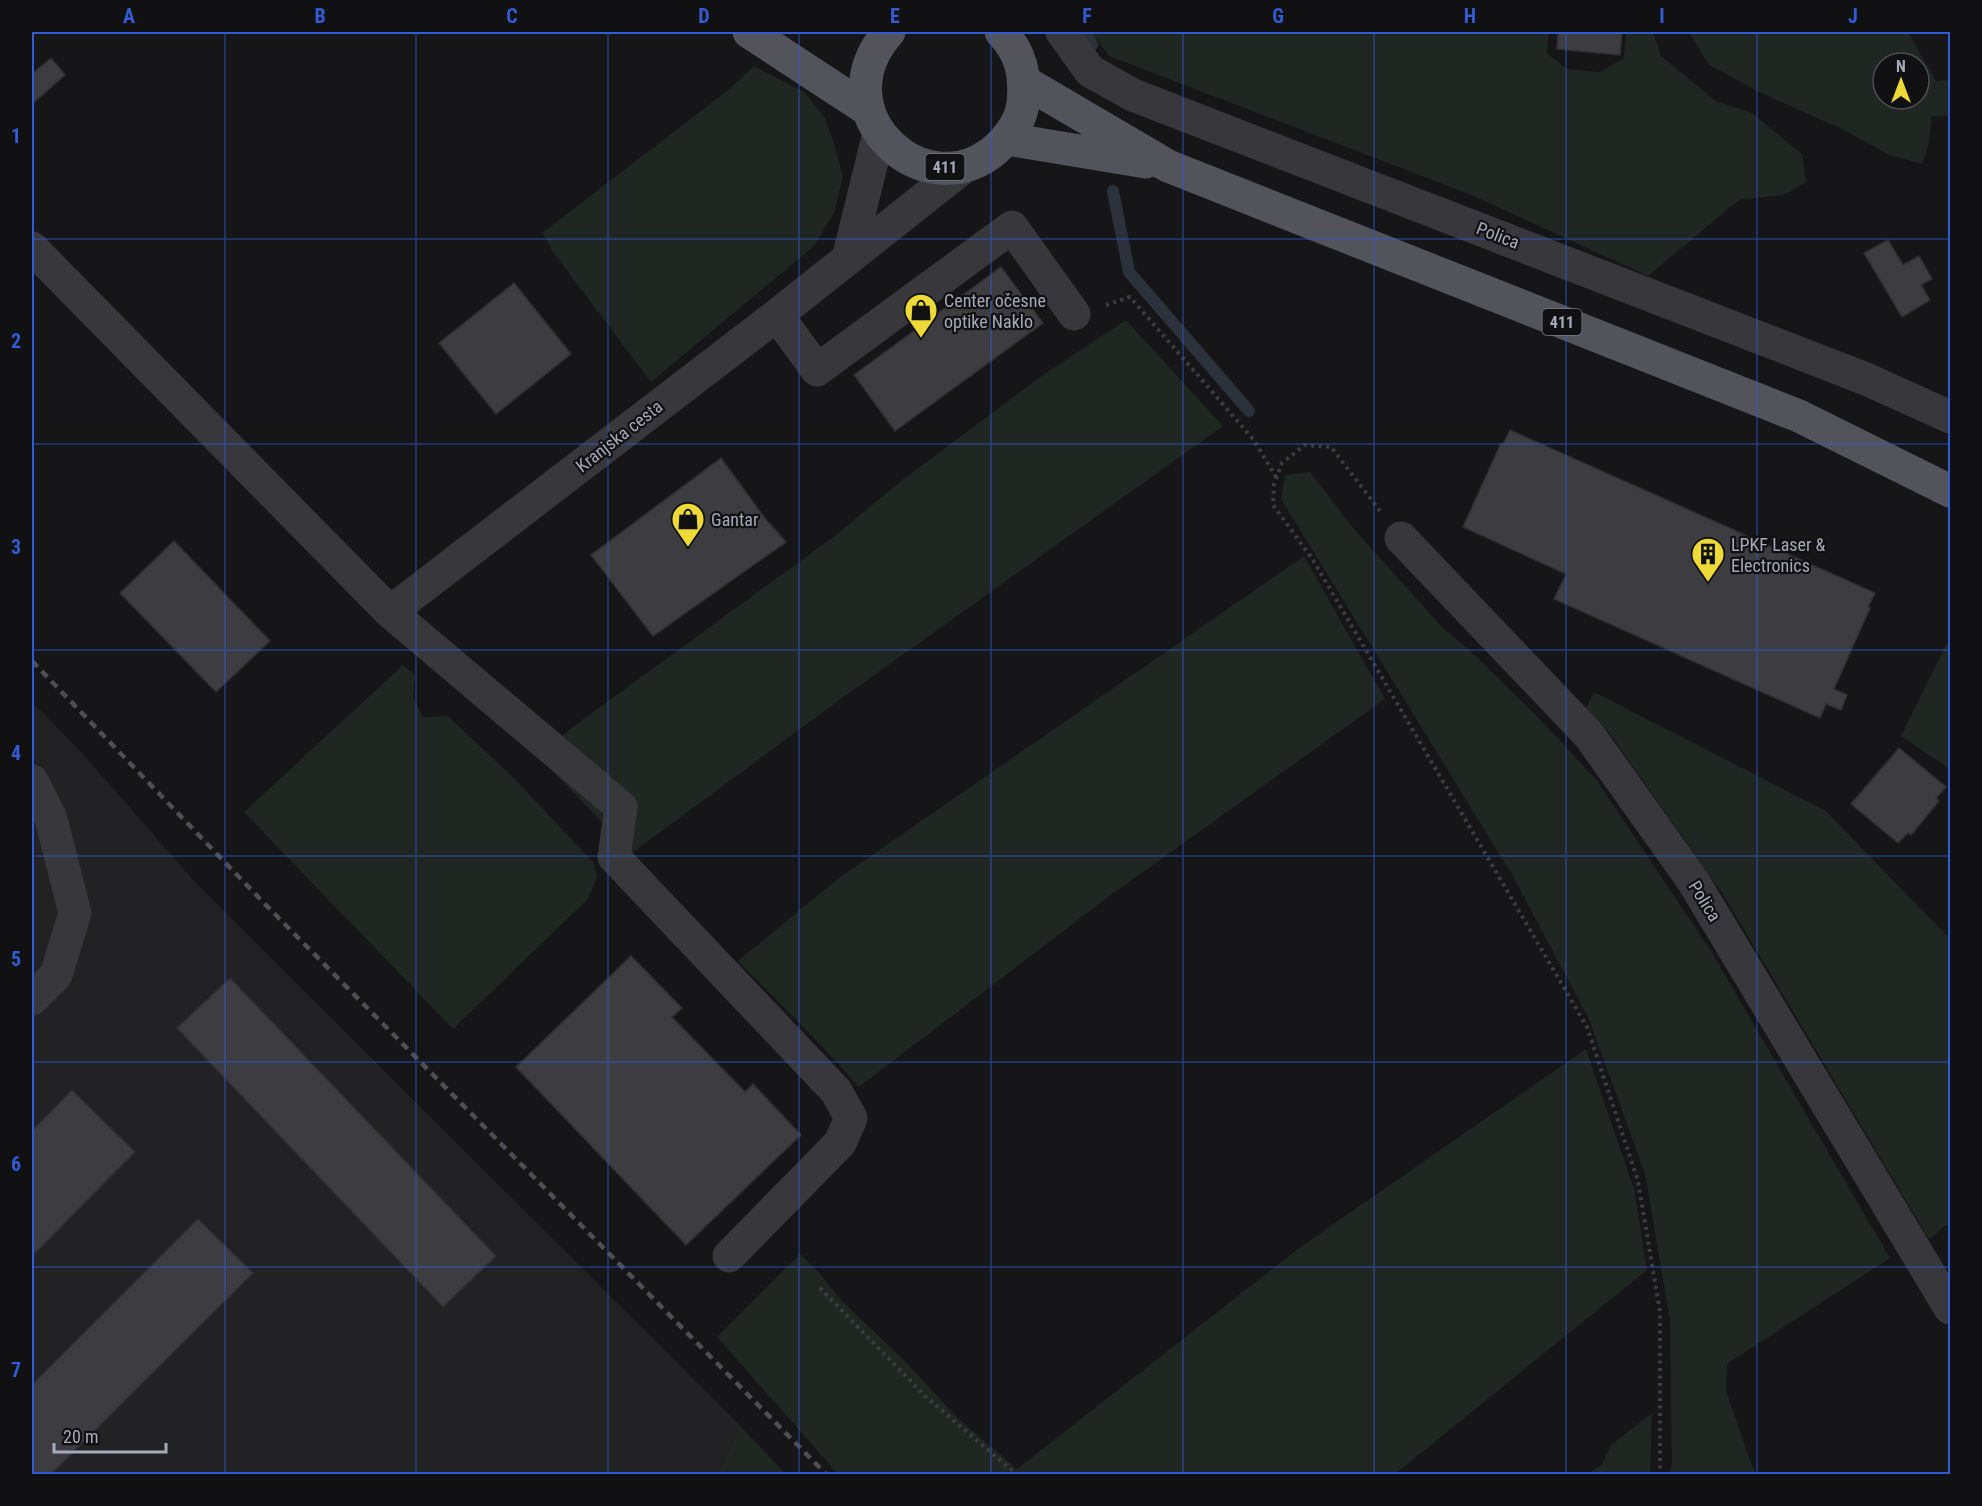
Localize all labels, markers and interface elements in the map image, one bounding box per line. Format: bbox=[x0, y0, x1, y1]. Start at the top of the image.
text: A bbox=[123, 4, 135, 28]
text: B bbox=[314, 4, 326, 28]
text: C bbox=[506, 4, 518, 28]
text: D bbox=[698, 4, 710, 28]
text: E bbox=[890, 4, 900, 28]
text: F bbox=[1082, 4, 1092, 28]
text: G bbox=[1272, 4, 1284, 28]
text: H bbox=[1464, 4, 1476, 28]
text: I bbox=[1659, 4, 1665, 28]
text: J bbox=[1848, 4, 1858, 28]
north arrow bbox=[1871, 51, 1931, 111]
text: N bbox=[1896, 57, 1906, 76]
text: 1 bbox=[11, 124, 21, 148]
road number: 411 bbox=[926, 154, 964, 180]
street label: Polica bbox=[1474, 217, 1522, 253]
place label: Center očesne optike Naklo bbox=[944, 290, 1046, 332]
shop icon: Center očesne optike Naklo bbox=[903, 292, 939, 339]
road number: 411 bbox=[1542, 309, 1582, 335]
text: 2 bbox=[11, 329, 21, 353]
street label: Kranjska cesta bbox=[571, 396, 667, 476]
shop icon: Gantar bbox=[670, 501, 706, 548]
place label: Gantar bbox=[711, 509, 759, 530]
place label: LPKF Laser & Electronics bbox=[1731, 534, 1826, 576]
text: 3 bbox=[11, 535, 21, 559]
building icon: LPKF Laser & Electronics bbox=[1690, 536, 1726, 583]
text: 4 bbox=[11, 741, 21, 765]
street label: Polica bbox=[1684, 877, 1726, 925]
text: 5 bbox=[11, 947, 21, 971]
text: 6 bbox=[11, 1152, 21, 1176]
text: 7 bbox=[11, 1358, 21, 1382]
scale bar bbox=[54, 1416, 166, 1454]
text: 20 m bbox=[63, 1426, 98, 1447]

